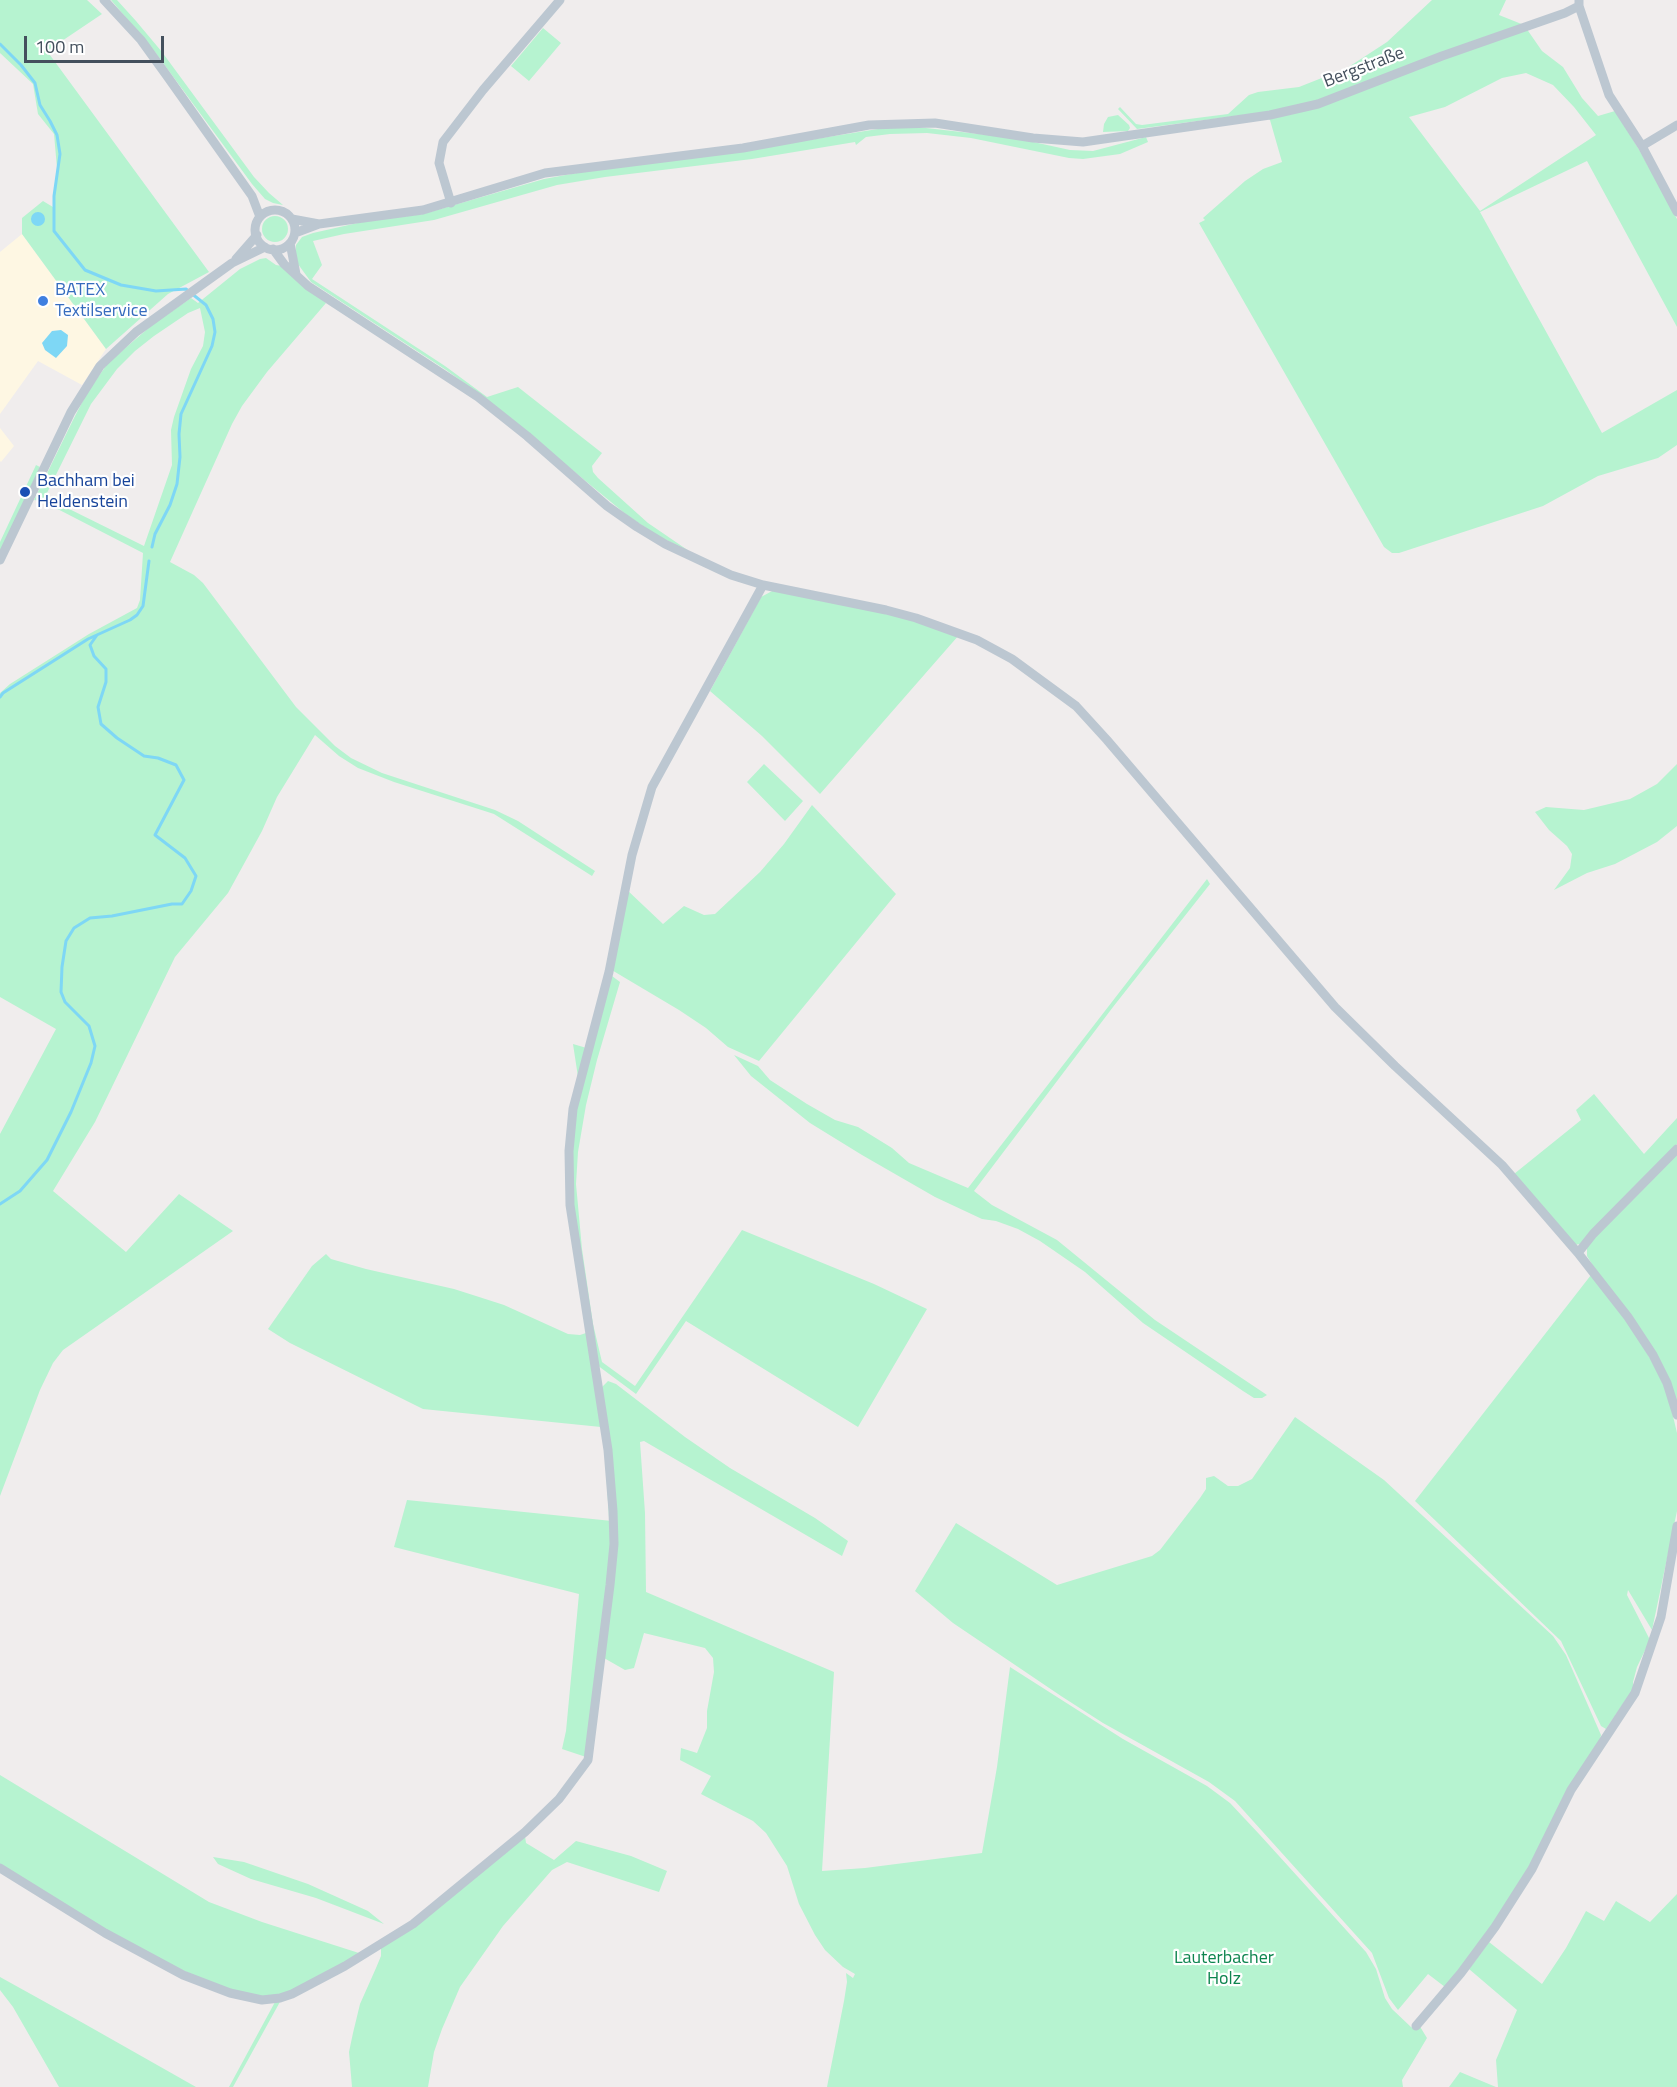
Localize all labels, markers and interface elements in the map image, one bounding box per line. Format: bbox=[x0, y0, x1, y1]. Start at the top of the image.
scale bar bbox=[27, 24, 166, 62]
text: 100 m bbox=[35, 33, 84, 60]
street label: Bergstraße bbox=[1321, 43, 1407, 93]
place label: BATEX Textilservice bbox=[55, 280, 148, 322]
marker: BATEX Textilservice bbox=[36, 294, 50, 308]
place label: Bachham bei Heldenstein bbox=[37, 471, 135, 514]
marker: Bachham bei Heldenstein bbox=[18, 485, 32, 499]
park label: Lauterbacher Holz bbox=[1174, 1948, 1274, 1990]

